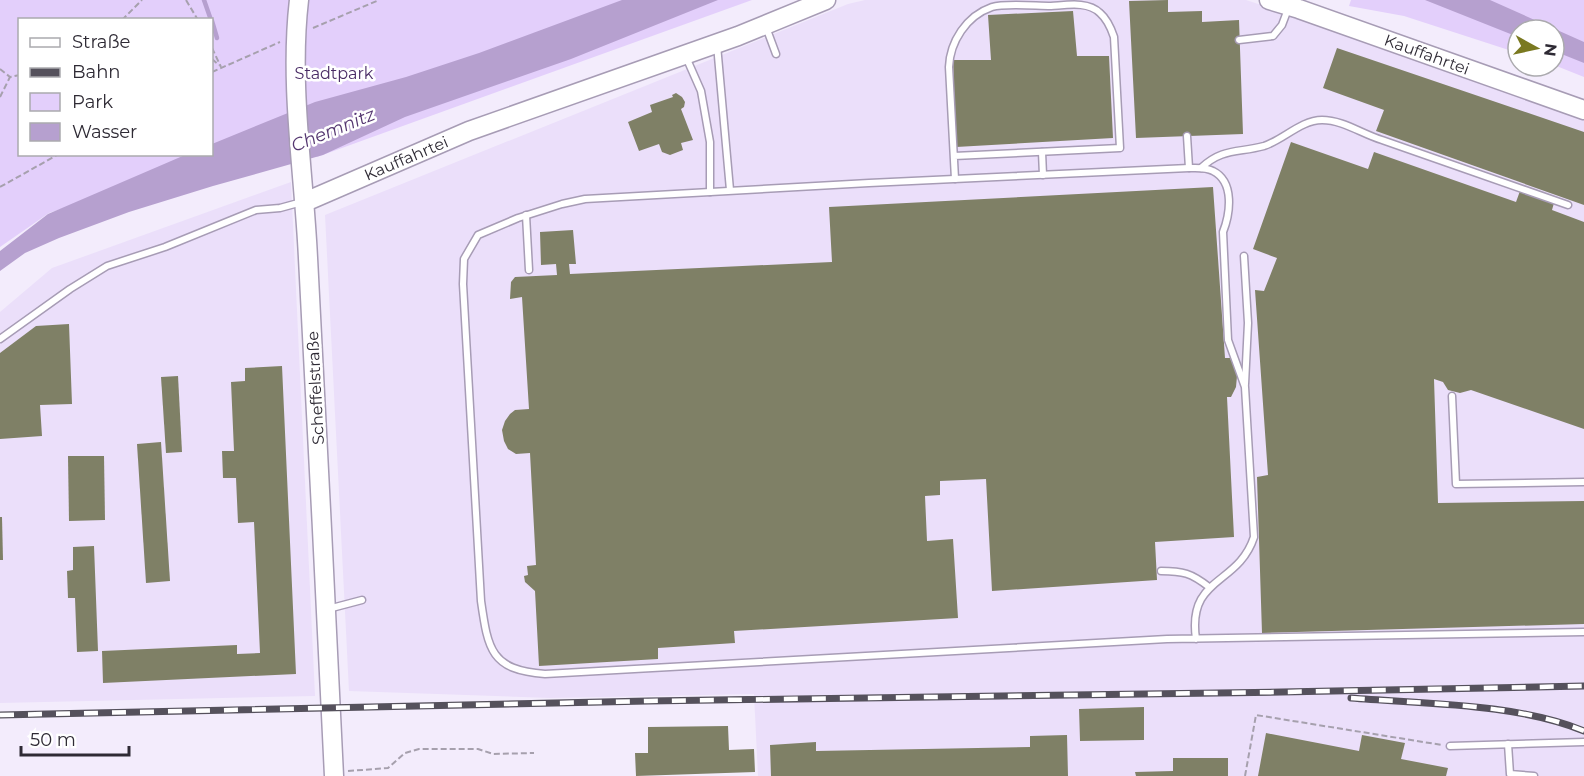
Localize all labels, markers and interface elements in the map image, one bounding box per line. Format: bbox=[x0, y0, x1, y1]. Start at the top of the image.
legend bbox=[18, 18, 213, 156]
north arrow bbox=[1506, 18, 1566, 78]
street label: Kauffahrtei bbox=[1382, 30, 1472, 79]
text: Straße bbox=[72, 31, 131, 53]
text: N bbox=[1540, 42, 1561, 58]
text: Bahn bbox=[72, 61, 121, 83]
park label: Stadtpark bbox=[295, 64, 374, 83]
text: Park bbox=[72, 91, 113, 113]
water label: Chemnitz bbox=[288, 103, 379, 157]
text: Wasser bbox=[72, 121, 137, 143]
street label: Kauffahrtei bbox=[361, 132, 451, 185]
street label: Scheffelstraße bbox=[303, 331, 328, 445]
scale bar bbox=[21, 719, 129, 757]
text: 50 m bbox=[30, 729, 76, 751]

